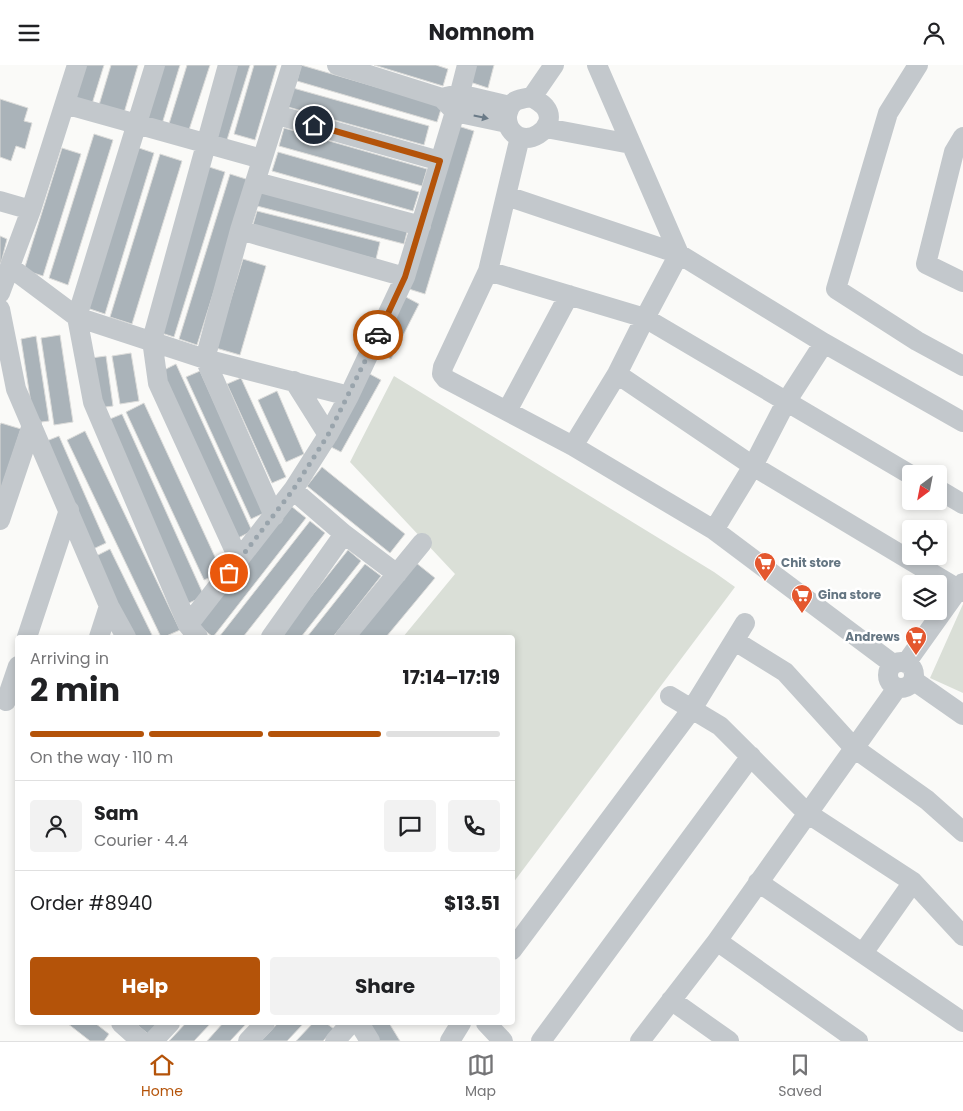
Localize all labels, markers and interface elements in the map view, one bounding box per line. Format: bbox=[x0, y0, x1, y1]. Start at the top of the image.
text: Nomnom bbox=[429, 17, 535, 48]
icon: menu bbox=[15, 19, 43, 47]
icon: person bbox=[920, 19, 948, 47]
pin bbox=[293, 104, 335, 146]
icon: home bbox=[300, 111, 328, 139]
one-way arrow bbox=[473, 114, 489, 122]
courier bbox=[353, 310, 403, 360]
icon: car bbox=[364, 321, 392, 349]
north arrow bbox=[902, 465, 948, 510]
map controls bbox=[902, 465, 947, 620]
button: locate bbox=[902, 520, 947, 565]
supermarket icon: Chit store bbox=[753, 551, 777, 582]
pin bbox=[208, 552, 250, 594]
place label: Chit store bbox=[781, 554, 842, 571]
icon: bag bbox=[215, 559, 243, 587]
button: layers bbox=[902, 575, 947, 620]
supermarket icon: Gina store bbox=[790, 583, 814, 614]
place label: Gina store bbox=[818, 586, 882, 603]
supermarket icon: Andrews bbox=[904, 625, 928, 656]
place label: Andrews bbox=[845, 628, 900, 645]
text: Arriving in bbox=[30, 647, 109, 670]
text: 17:14–17:19 bbox=[403, 664, 500, 691]
text: 2 min bbox=[30, 667, 120, 712]
text: On the way · 110 m bbox=[30, 746, 173, 769]
button: person bbox=[30, 800, 82, 852]
text: Sam bbox=[94, 800, 139, 827]
button: chat bbox=[384, 800, 436, 852]
button: phone bbox=[448, 800, 500, 852]
text: Courier · 4.4 bbox=[94, 829, 188, 852]
text: Order #8940 bbox=[30, 890, 153, 917]
text: $13.51 bbox=[444, 890, 500, 917]
button: Help bbox=[30, 957, 260, 1015]
button: Share bbox=[270, 957, 500, 1015]
tab: Home bbox=[141, 1051, 183, 1102]
tab: Map bbox=[465, 1051, 496, 1102]
tab: Saved bbox=[778, 1051, 822, 1102]

